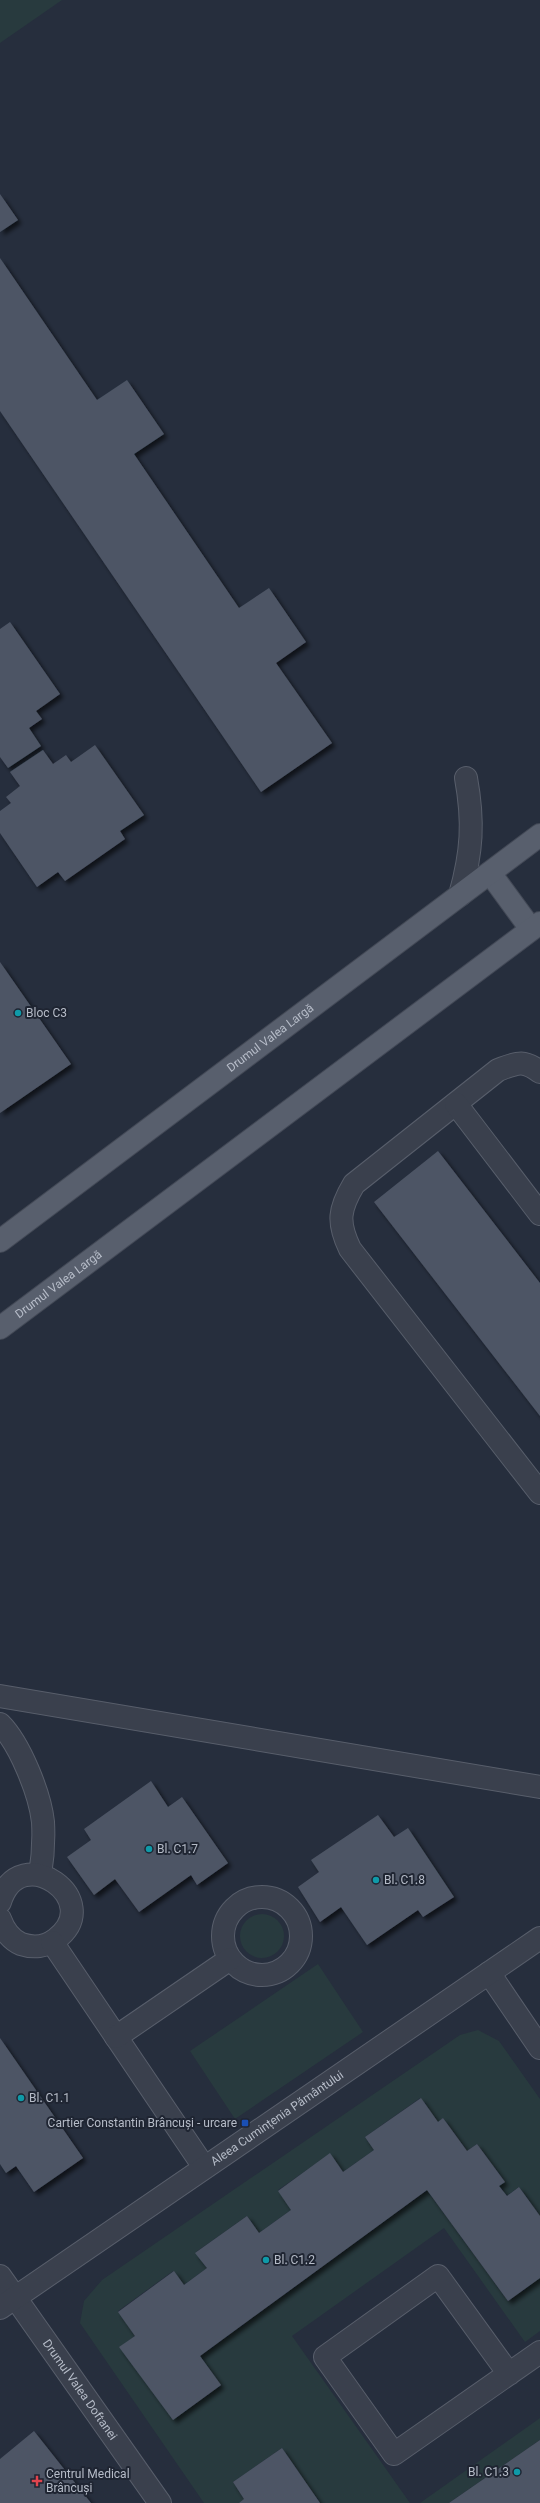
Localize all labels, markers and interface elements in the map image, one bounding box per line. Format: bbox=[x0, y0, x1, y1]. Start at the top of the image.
street label: Drumul Valea Largă bbox=[224, 1001, 316, 1075]
place label: Bloc C3 bbox=[26, 1006, 67, 1020]
marker: Bloc C3 bbox=[13, 1008, 23, 1018]
street label: Drumul Valea Largă bbox=[12, 1247, 104, 1321]
place label: Bl. C1.7 bbox=[157, 1842, 198, 1856]
marker: Bl. C1.7 bbox=[144, 1844, 154, 1854]
place label: Bl. C1.8 bbox=[384, 1873, 425, 1887]
marker: Bl. C1.8 bbox=[371, 1875, 381, 1885]
street label: Aleea Cumințenia Pământului bbox=[208, 2068, 346, 2168]
place label: Bl. C1.1 bbox=[29, 2091, 70, 2105]
marker: Bl. C1.1 bbox=[16, 2093, 26, 2103]
place label: Cartier Constantin Brâncuși - urcare bbox=[48, 2116, 237, 2131]
marker: Cartier Constantin Brâncuși - urcare bbox=[240, 2118, 250, 2128]
place label: Bl. C1.2 bbox=[274, 2253, 315, 2267]
marker: Bl. C1.2 bbox=[261, 2255, 271, 2265]
street label: Drumul Valea Doftanei bbox=[40, 2337, 120, 2443]
place label: Bl. C1.3 bbox=[468, 2465, 509, 2479]
place label: Centrul Medical Brâncuși bbox=[46, 2467, 130, 2496]
marker: Bl. C1.3 bbox=[512, 2467, 522, 2477]
marker: Centrul Medical Brâncuși bbox=[31, 2475, 43, 2487]

